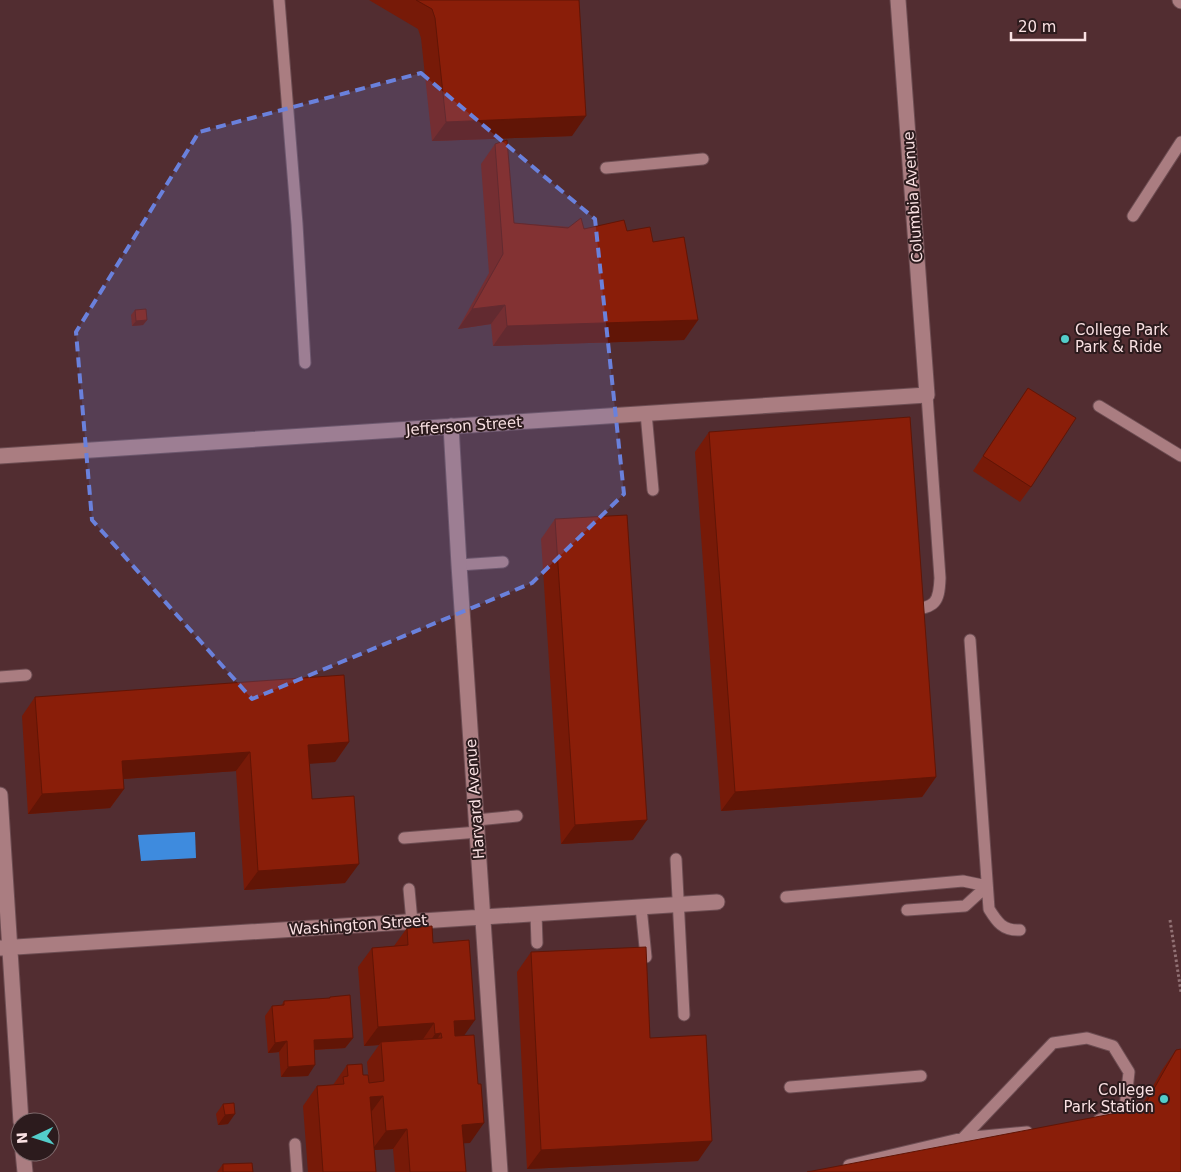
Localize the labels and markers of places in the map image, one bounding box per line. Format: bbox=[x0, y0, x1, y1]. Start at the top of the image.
place label: College Park Park & Ride bbox=[1075, 321, 1168, 356]
marker: College Park Park & Ride bbox=[1059, 333, 1071, 345]
place label: College Park Station bbox=[1063, 1081, 1154, 1116]
marker: College Park Station bbox=[1158, 1093, 1170, 1105]

